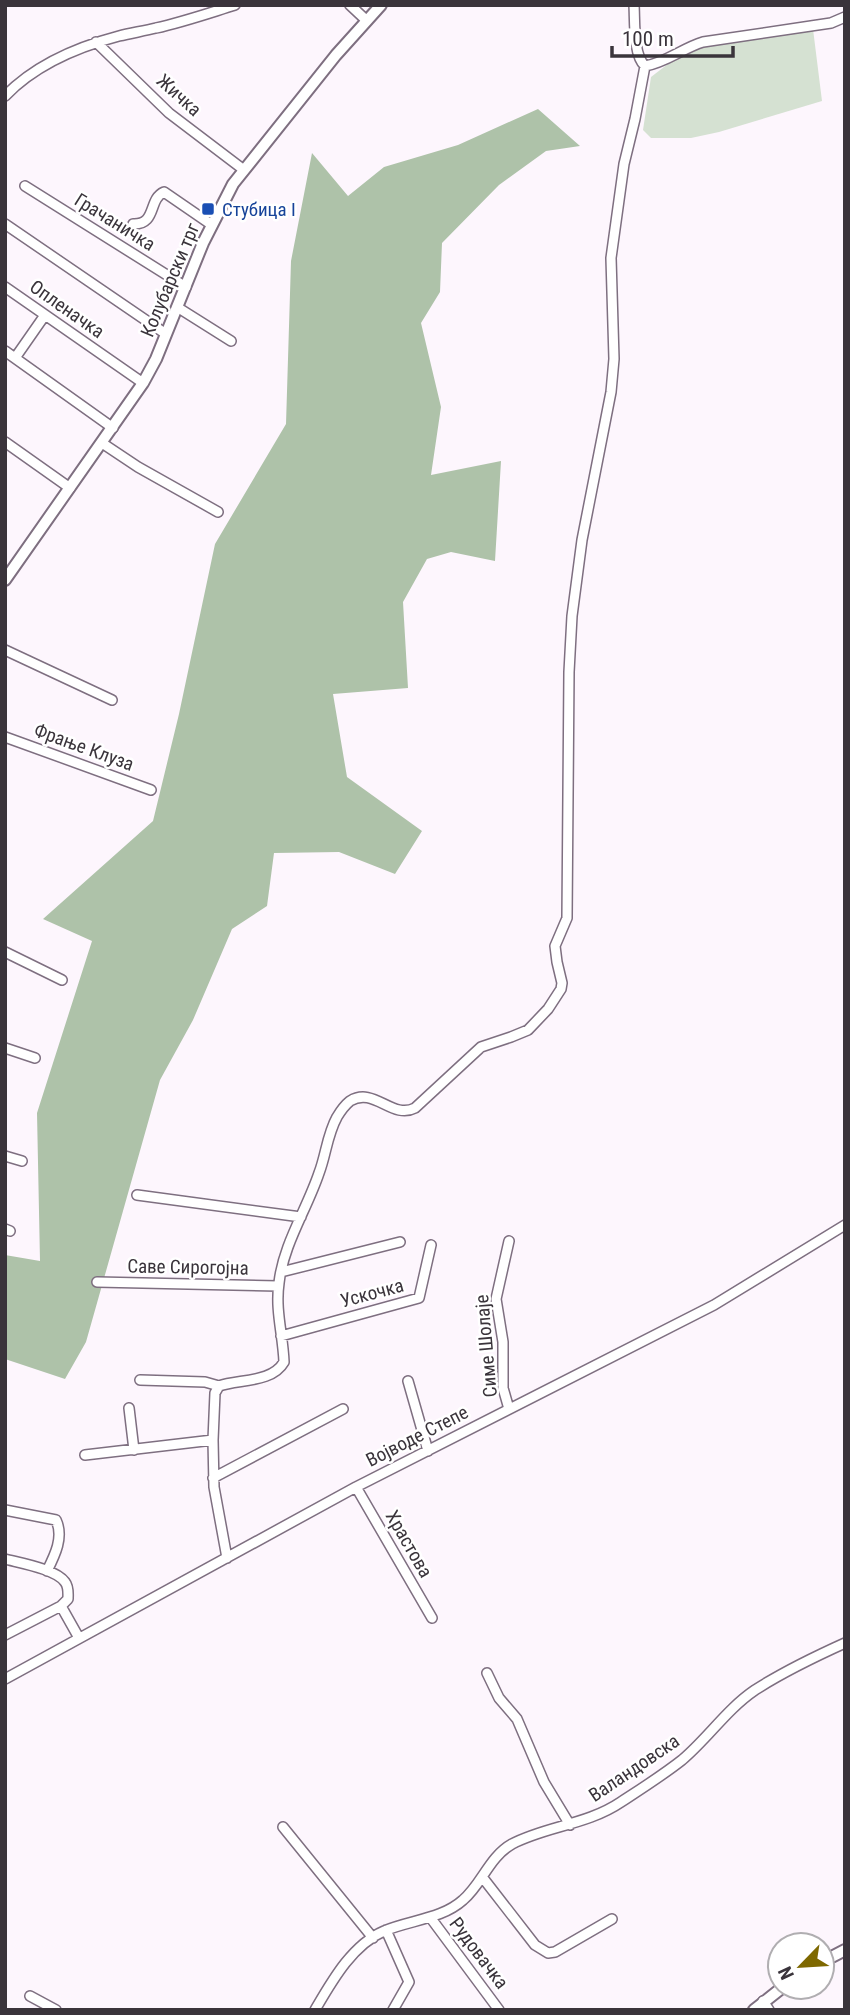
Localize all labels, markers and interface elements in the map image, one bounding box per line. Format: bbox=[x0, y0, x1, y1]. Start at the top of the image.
scale bar bbox=[612, 14, 733, 58]
text: 100 m bbox=[622, 27, 674, 51]
street label: Жичка bbox=[152, 69, 206, 121]
street label: Грачаничка bbox=[70, 188, 160, 256]
place label: Стубица I bbox=[222, 198, 296, 221]
marker: Стубица I bbox=[200, 201, 216, 217]
street label: Колубарски трг bbox=[136, 220, 204, 340]
street label: Опленачка bbox=[25, 275, 109, 343]
street label: Фрање Клуза bbox=[31, 718, 137, 776]
street label: Саве Сирогојна bbox=[127, 1254, 249, 1280]
street label: Ускочка bbox=[338, 1274, 406, 1312]
street label: Симе Шолаје bbox=[470, 1294, 502, 1398]
street label: Војводе Степе bbox=[362, 1400, 472, 1472]
street label: Храстова bbox=[381, 1506, 437, 1582]
street label: Валандовска bbox=[584, 1729, 684, 1807]
street label: Рудовачка bbox=[445, 1913, 513, 1993]
north arrow bbox=[766, 1931, 836, 2001]
text: N bbox=[773, 1963, 799, 1983]

